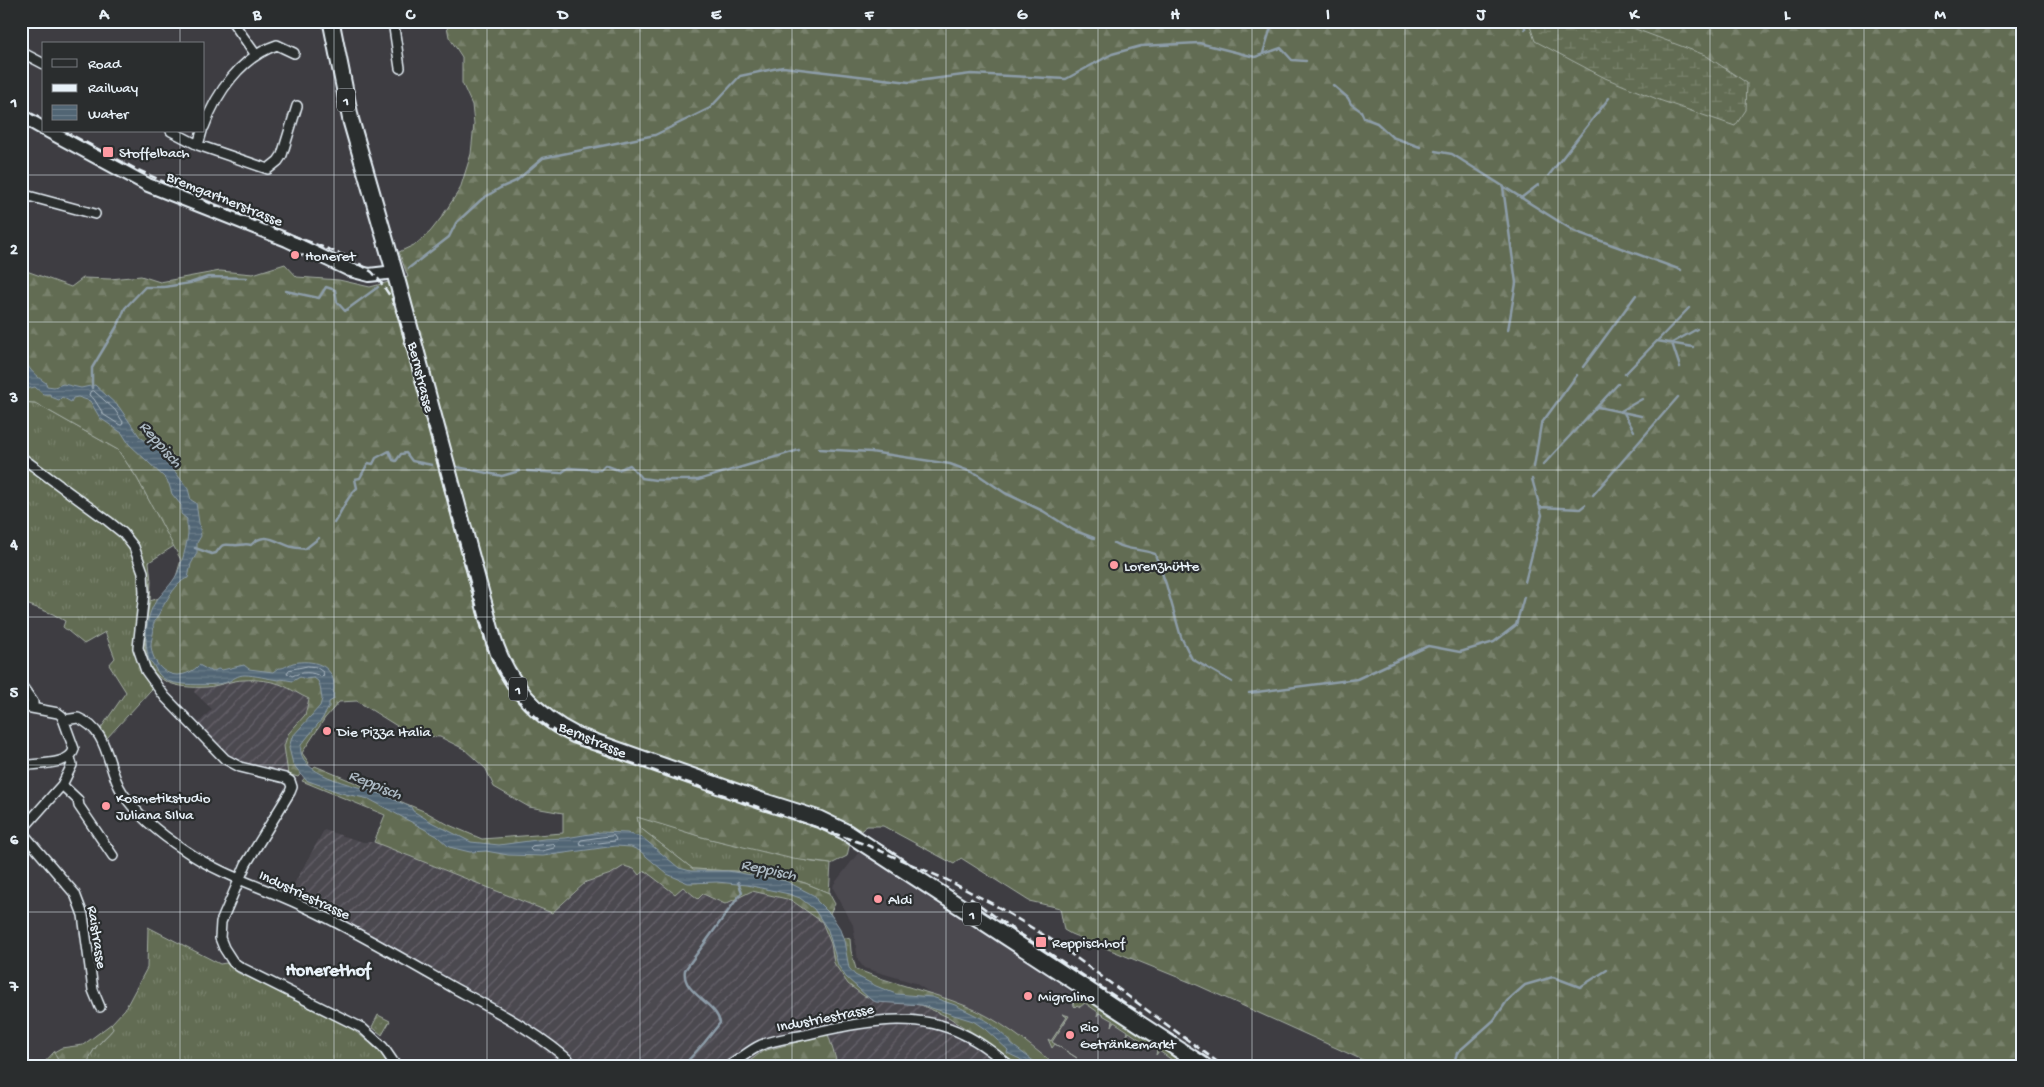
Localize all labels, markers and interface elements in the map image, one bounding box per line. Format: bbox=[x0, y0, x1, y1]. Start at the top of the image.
text: A bbox=[98, 7, 110, 26]
text: B bbox=[252, 7, 262, 26]
text: C bbox=[405, 7, 416, 26]
text: D bbox=[556, 7, 569, 26]
text: E bbox=[711, 7, 722, 26]
text: F bbox=[864, 7, 875, 26]
text: G bbox=[1017, 7, 1028, 26]
text: H bbox=[1170, 7, 1180, 26]
text: I bbox=[1326, 7, 1330, 26]
text: J bbox=[1476, 7, 1487, 26]
text: K bbox=[1629, 7, 1641, 26]
text: L bbox=[1784, 7, 1791, 26]
text: M bbox=[1934, 7, 1946, 26]
legend bbox=[42, 42, 205, 132]
text: Road bbox=[88, 56, 122, 74]
text: Railway bbox=[88, 80, 139, 98]
road number: 1 bbox=[337, 88, 355, 112]
text: 1 bbox=[10, 95, 17, 114]
text: Water bbox=[88, 106, 130, 124]
marker: Stoffelbach bbox=[101, 145, 115, 159]
place label: Stoffelbach bbox=[119, 145, 190, 163]
street label: Bremgartnerstrasse bbox=[163, 168, 285, 232]
text: 2 bbox=[10, 242, 18, 261]
place label: Honeret bbox=[305, 248, 357, 266]
marker: Honeret bbox=[289, 249, 301, 261]
street label: Bernstrasse bbox=[402, 339, 438, 415]
text: 3 bbox=[9, 390, 18, 409]
water label: Reppisch bbox=[134, 418, 185, 473]
text: 4 bbox=[9, 537, 18, 556]
place label: Lorenzhütte bbox=[1124, 558, 1199, 576]
marker: Lorenzhütte bbox=[1108, 559, 1120, 571]
road number: 1 bbox=[509, 678, 527, 701]
text: 5 bbox=[10, 685, 19, 704]
street label: Bernstrasse bbox=[555, 718, 629, 763]
place label: Die Pizza Italia bbox=[336, 724, 432, 742]
marker: Die Pizza Italia bbox=[321, 725, 333, 737]
water label: Reppisch bbox=[345, 767, 404, 806]
place label: Kosmetikstudio Juliana SIlva bbox=[116, 790, 211, 825]
marker: Kosmetikstudio Juliana SIlva bbox=[100, 800, 112, 812]
text: 6 bbox=[10, 832, 19, 851]
water label: Reppisch bbox=[739, 856, 798, 887]
street label: Industriestrasse bbox=[256, 867, 353, 925]
place label: Aldi bbox=[888, 892, 912, 910]
marker: Aldi bbox=[872, 893, 884, 905]
road number: 1 bbox=[963, 902, 981, 926]
street label: Raistrasse bbox=[82, 905, 110, 970]
marker: Reppischhof bbox=[1034, 935, 1048, 949]
place label: Reppischhof bbox=[1052, 935, 1126, 953]
district label: Honerethof bbox=[286, 961, 372, 982]
text: 7 bbox=[9, 979, 19, 998]
place label: Migrolino bbox=[1038, 989, 1095, 1007]
marker: Migrolino bbox=[1022, 990, 1034, 1002]
street label: Industriestrasse bbox=[775, 1001, 876, 1037]
place label: Rio Getränkemarkt bbox=[1080, 1019, 1177, 1054]
marker: Rio Getränkemarkt bbox=[1064, 1029, 1076, 1041]

